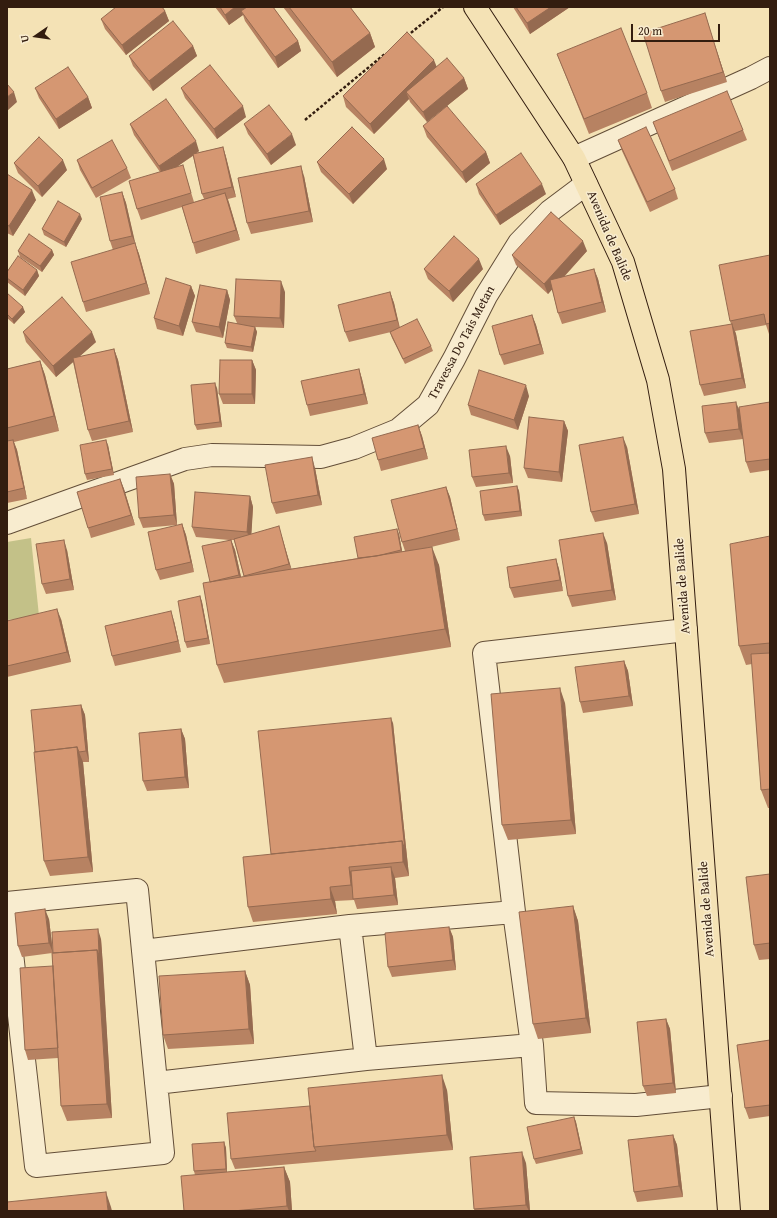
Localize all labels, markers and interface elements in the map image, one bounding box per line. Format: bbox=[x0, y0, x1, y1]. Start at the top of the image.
north arrow bbox=[16, 16, 56, 56]
scale bar bbox=[633, 16, 722, 42]
text: 20 m bbox=[638, 22, 662, 39]
text: U bbox=[16, 33, 33, 44]
street label: Avenida de Balide bbox=[583, 189, 635, 283]
street label: Travessa Do Tais Metan bbox=[425, 283, 499, 403]
street label: Avenida de Balide bbox=[672, 537, 694, 635]
street label: Avenida de Balide bbox=[696, 860, 718, 958]

